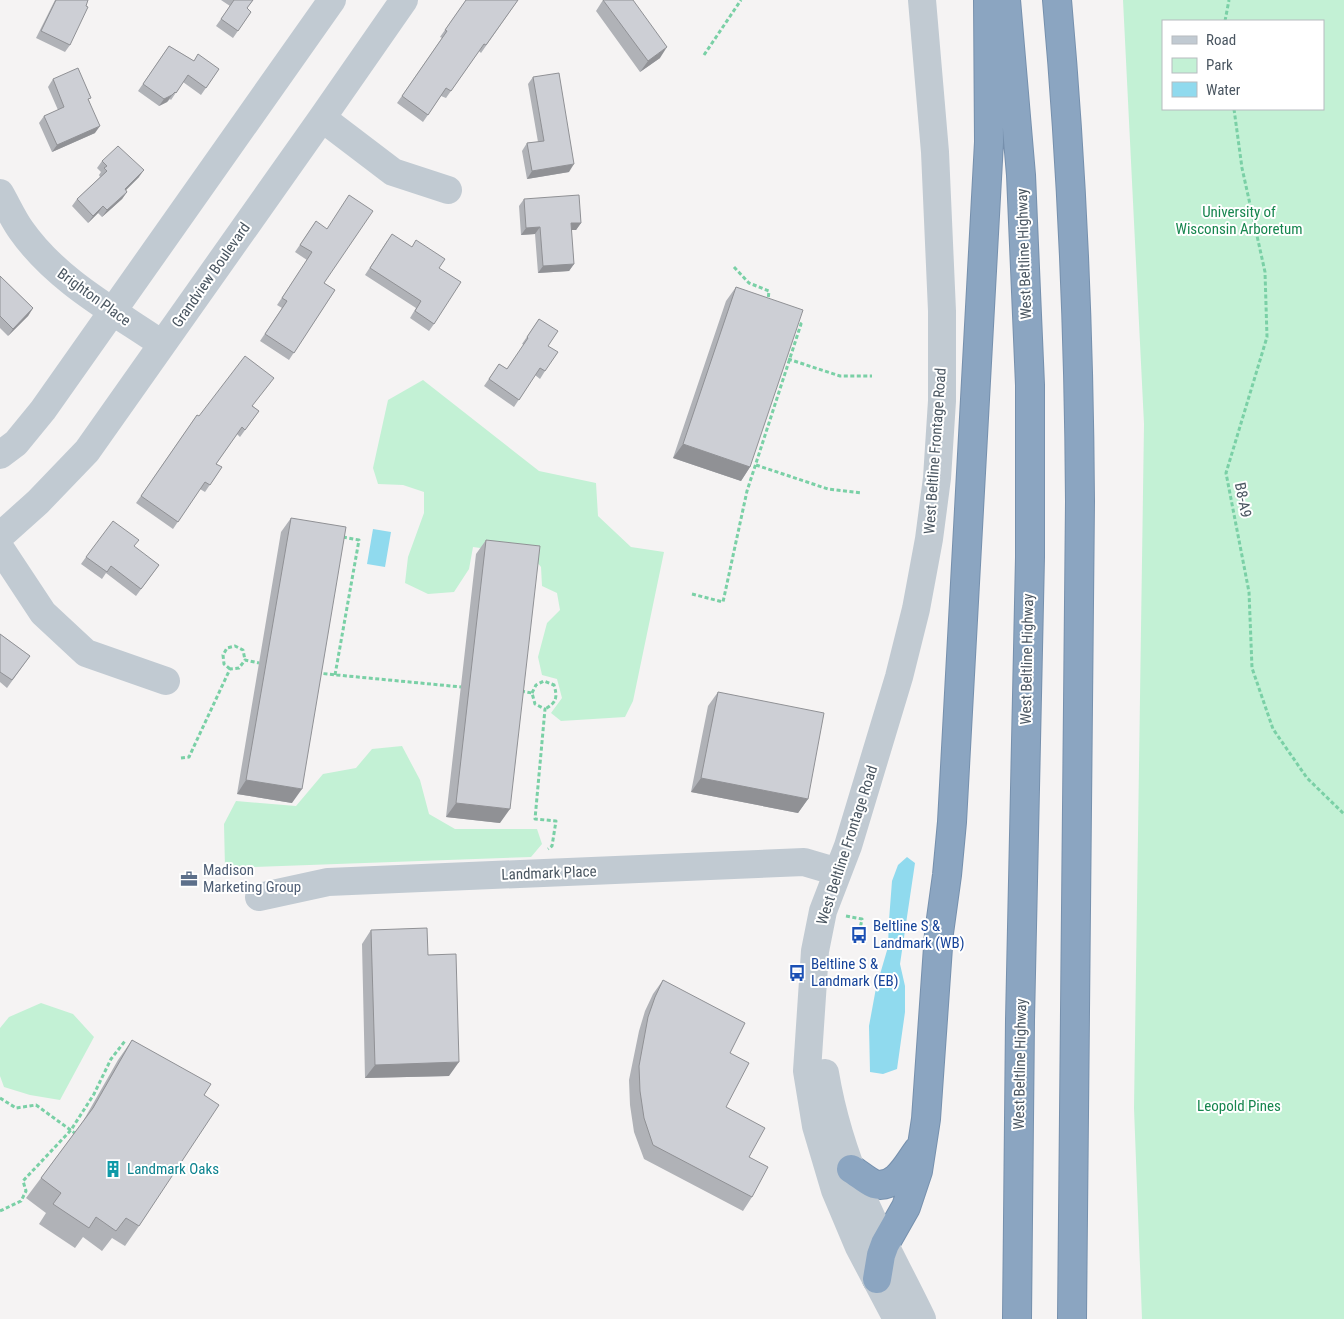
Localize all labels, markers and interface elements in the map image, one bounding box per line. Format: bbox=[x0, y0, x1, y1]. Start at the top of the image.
legend bbox=[1162, 20, 1324, 110]
text: Road bbox=[1206, 31, 1236, 49]
text: Park bbox=[1206, 56, 1233, 74]
text: Water bbox=[1206, 81, 1241, 99]
street label: West Beltline Highway bbox=[1013, 188, 1035, 320]
park label: University of Wisconsin Arboretum bbox=[1175, 203, 1303, 238]
street label: Grandview Boulevard bbox=[168, 219, 254, 331]
street label: Brighton Place bbox=[54, 264, 134, 330]
street label: West Beltline Frontage Road bbox=[920, 367, 950, 535]
street label: B8-A9 bbox=[1231, 481, 1255, 519]
street label: West Beltline Highway bbox=[1017, 593, 1037, 725]
street label: West Beltline Frontage Road bbox=[813, 763, 881, 927]
place label: Madison Marketing Group bbox=[203, 861, 301, 896]
street label: Landmark Place bbox=[501, 862, 597, 884]
office icon: Madison Marketing Group bbox=[179, 869, 199, 889]
place label: Beltline S & Landmark (WB) bbox=[873, 917, 965, 952]
bus stop icon: Beltline S & Landmark (WB) bbox=[849, 925, 869, 945]
place label: Beltline S & Landmark (EB) bbox=[811, 955, 898, 990]
bus stop icon: Beltline S & Landmark (EB) bbox=[787, 963, 807, 983]
street label: West Beltline Highway bbox=[1010, 998, 1030, 1130]
park label: Leopold Pines bbox=[1197, 1097, 1281, 1115]
building icon: Landmark Oaks bbox=[103, 1159, 123, 1179]
place label: Landmark Oaks bbox=[127, 1160, 219, 1178]

